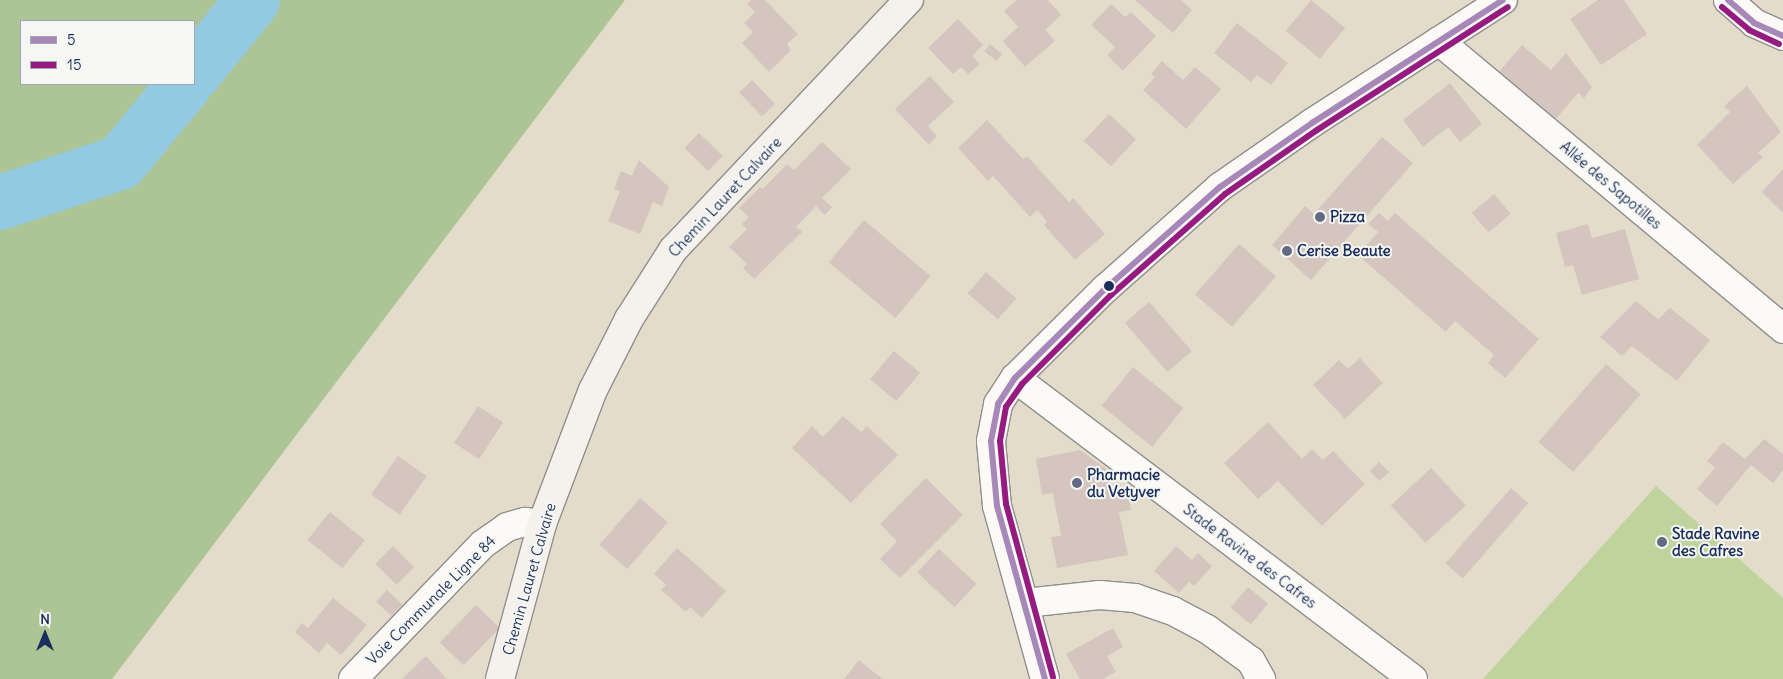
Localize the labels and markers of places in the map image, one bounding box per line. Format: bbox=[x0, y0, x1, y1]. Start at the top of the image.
place label: Pizza bbox=[1330, 208, 1365, 226]
marker: Pizza bbox=[1314, 211, 1326, 223]
place label: Cerise Beaute bbox=[1297, 242, 1391, 260]
marker: Cerise Beaute bbox=[1281, 245, 1293, 257]
unlabelled marker bbox=[1104, 281, 1114, 291]
place label: Pharmacie du Vetyver bbox=[1087, 465, 1160, 500]
marker: Pharmacie du Vetyver bbox=[1071, 477, 1083, 489]
place label: Stade Ravine des Cafres bbox=[1672, 524, 1759, 559]
marker: Stade Ravine des Cafres bbox=[1656, 536, 1668, 548]

